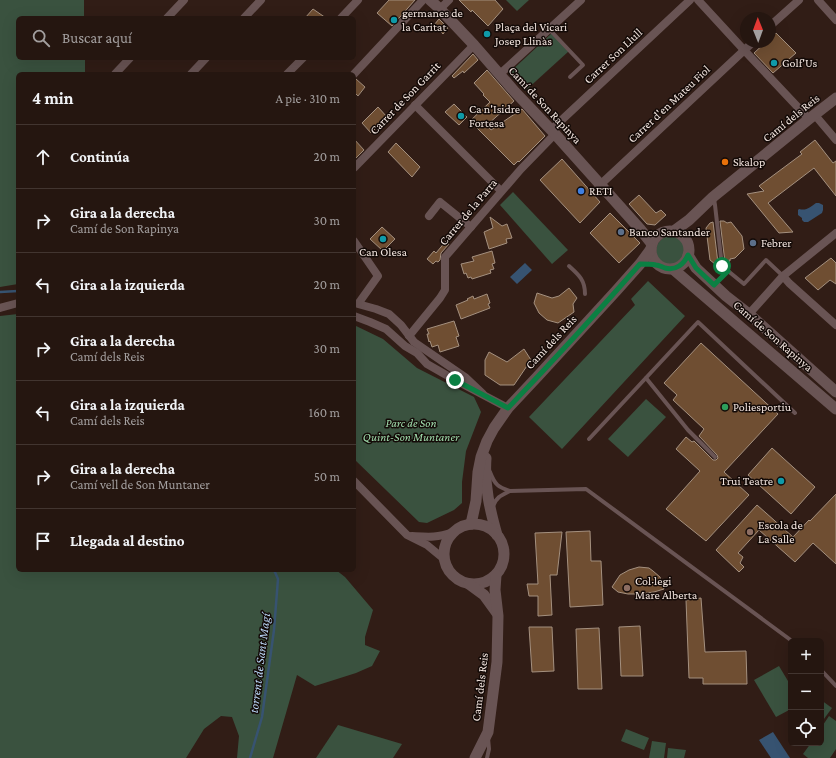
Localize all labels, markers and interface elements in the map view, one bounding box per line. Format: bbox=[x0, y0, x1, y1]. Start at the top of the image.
place label: germanes de la Caritat bbox=[402, 6, 463, 34]
north arrow bbox=[740, 12, 776, 48]
marker: germanes de la Caritat bbox=[389, 15, 399, 25]
search box bbox=[16, 16, 356, 60]
place label: Plaça del Vicari Josep Llinàs bbox=[494, 20, 567, 48]
street label: Carrer Son Llull bbox=[581, 25, 645, 87]
icon: search bbox=[30, 27, 52, 49]
marker: Plaça del Vicari Josep Llinàs bbox=[482, 29, 492, 39]
text: Buscar aquí bbox=[62, 30, 132, 46]
place label: Golf'Us bbox=[782, 56, 817, 70]
street label: Carrer de Son Garrit bbox=[367, 58, 444, 137]
marker: Golf'Us bbox=[769, 58, 779, 68]
street label: Carrer d'en Mateu Fiol bbox=[625, 62, 713, 146]
street label: Camí de Son Rapinya bbox=[506, 63, 585, 147]
text: 4 min bbox=[32, 89, 74, 108]
text: A pie · 310 m bbox=[276, 91, 340, 106]
street label: Camí dels Reis bbox=[760, 91, 822, 145]
place label: Ca n'Isidre Fortesa bbox=[469, 102, 520, 130]
marker: Ca n'Isidre Fortesa bbox=[456, 111, 466, 121]
icon: ahead bbox=[32, 146, 54, 168]
text: Continúa bbox=[70, 149, 130, 165]
text: 20 m bbox=[314, 149, 340, 164]
place label: Skalop bbox=[733, 155, 765, 169]
marker: Skalop bbox=[720, 157, 730, 167]
street label: Carrer de la Parra bbox=[436, 175, 500, 248]
place label: RETI bbox=[589, 184, 613, 198]
marker: RETI bbox=[576, 186, 586, 196]
text: Gira a la derecha bbox=[70, 205, 175, 221]
icon: right bbox=[32, 210, 54, 232]
text: 30 m bbox=[314, 213, 340, 228]
text: Camí de Son Rapinya bbox=[70, 221, 179, 236]
place label: Banco Santander bbox=[629, 225, 711, 239]
marker: Banco Santander bbox=[616, 227, 626, 237]
marker: Can Olesa bbox=[378, 234, 388, 244]
place label: Febrer bbox=[761, 236, 792, 250]
marker: Febrer bbox=[748, 238, 758, 248]
place label: Can Olesa bbox=[359, 245, 407, 259]
route start bbox=[713, 257, 731, 275]
icon: left bbox=[32, 274, 54, 296]
text: Gira a la izquierda bbox=[70, 277, 185, 293]
text: 20 m bbox=[314, 277, 340, 292]
street label: Camí de Son Rapinya bbox=[730, 298, 816, 375]
street label: Camí dels Reis bbox=[522, 312, 580, 372]
text: Gira a la derecha bbox=[70, 333, 175, 349]
icon: right bbox=[32, 338, 54, 360]
text: 30 m bbox=[314, 341, 340, 356]
text: Camí dels Reis bbox=[70, 349, 145, 364]
route end bbox=[446, 371, 464, 389]
text: Gira a la izquierda bbox=[70, 397, 185, 413]
place label: Poliesportiu bbox=[733, 400, 792, 414]
icon: left bbox=[32, 402, 54, 424]
marker: Poliesportiu bbox=[720, 402, 730, 412]
text: 160 m bbox=[309, 405, 340, 420]
text: Camí dels Reis bbox=[70, 413, 145, 428]
park label: Parc de Son Quint-Son Muntaner bbox=[363, 416, 460, 444]
text: Gira a la derecha bbox=[70, 461, 175, 477]
icon: right bbox=[32, 466, 54, 488]
text: 50 m bbox=[314, 469, 340, 484]
place label: Trui Teatre bbox=[720, 474, 773, 488]
marker: Trui Teatre bbox=[776, 476, 786, 486]
text: Camí vell de Son Muntaner bbox=[70, 477, 210, 492]
place label: Escola de La Salle bbox=[758, 518, 803, 546]
marker: Escola de La Salle bbox=[745, 527, 755, 537]
icon: arrive bbox=[32, 530, 54, 552]
text: Llegada al destino bbox=[70, 533, 185, 549]
place label: Col·legi Mare Alberta bbox=[635, 574, 698, 602]
marker: Col·legi Mare Alberta bbox=[622, 583, 632, 593]
water label: torrent de Sant Magí bbox=[246, 611, 273, 714]
map controls bbox=[788, 638, 824, 746]
button: + bbox=[788, 638, 824, 674]
street label: Camí dels Reis bbox=[469, 652, 491, 722]
button: − bbox=[788, 674, 824, 710]
button: locate bbox=[788, 710, 824, 746]

